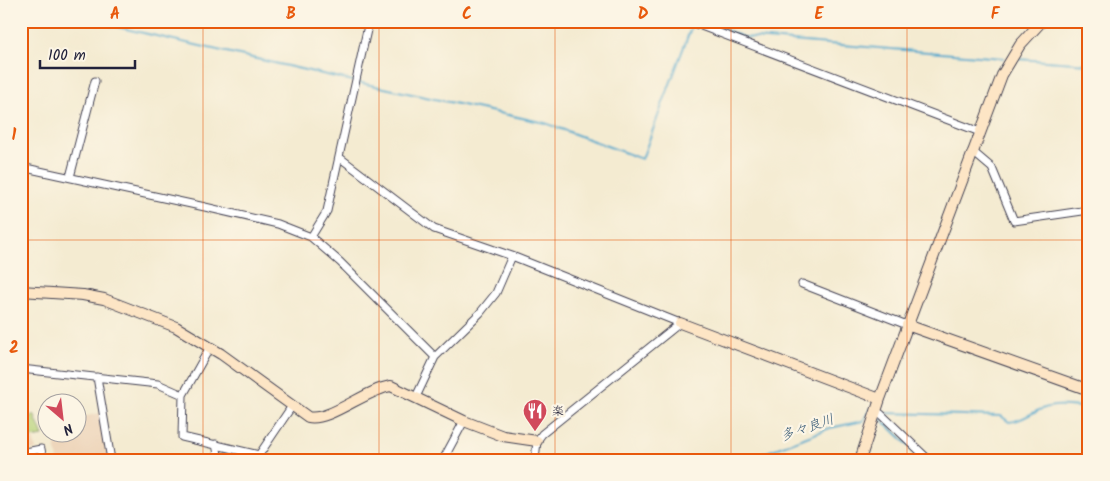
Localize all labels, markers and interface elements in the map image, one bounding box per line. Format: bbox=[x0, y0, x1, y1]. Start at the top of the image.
text: A bbox=[110, 2, 120, 27]
text: B bbox=[286, 2, 296, 27]
text: C bbox=[462, 2, 472, 27]
text: D bbox=[638, 2, 649, 27]
text: E bbox=[815, 2, 825, 27]
text: F bbox=[991, 2, 1001, 27]
scale bar bbox=[40, 38, 135, 70]
text: 100 m bbox=[48, 44, 86, 68]
text: 1 bbox=[12, 123, 17, 148]
text: 2 bbox=[9, 336, 19, 361]
north arrow bbox=[38, 394, 88, 444]
restaurant icon: 楽 bbox=[522, 398, 548, 432]
place label: 楽 bbox=[552, 402, 564, 421]
water label: 多々良川 bbox=[777, 408, 837, 447]
text: N bbox=[58, 417, 77, 440]

